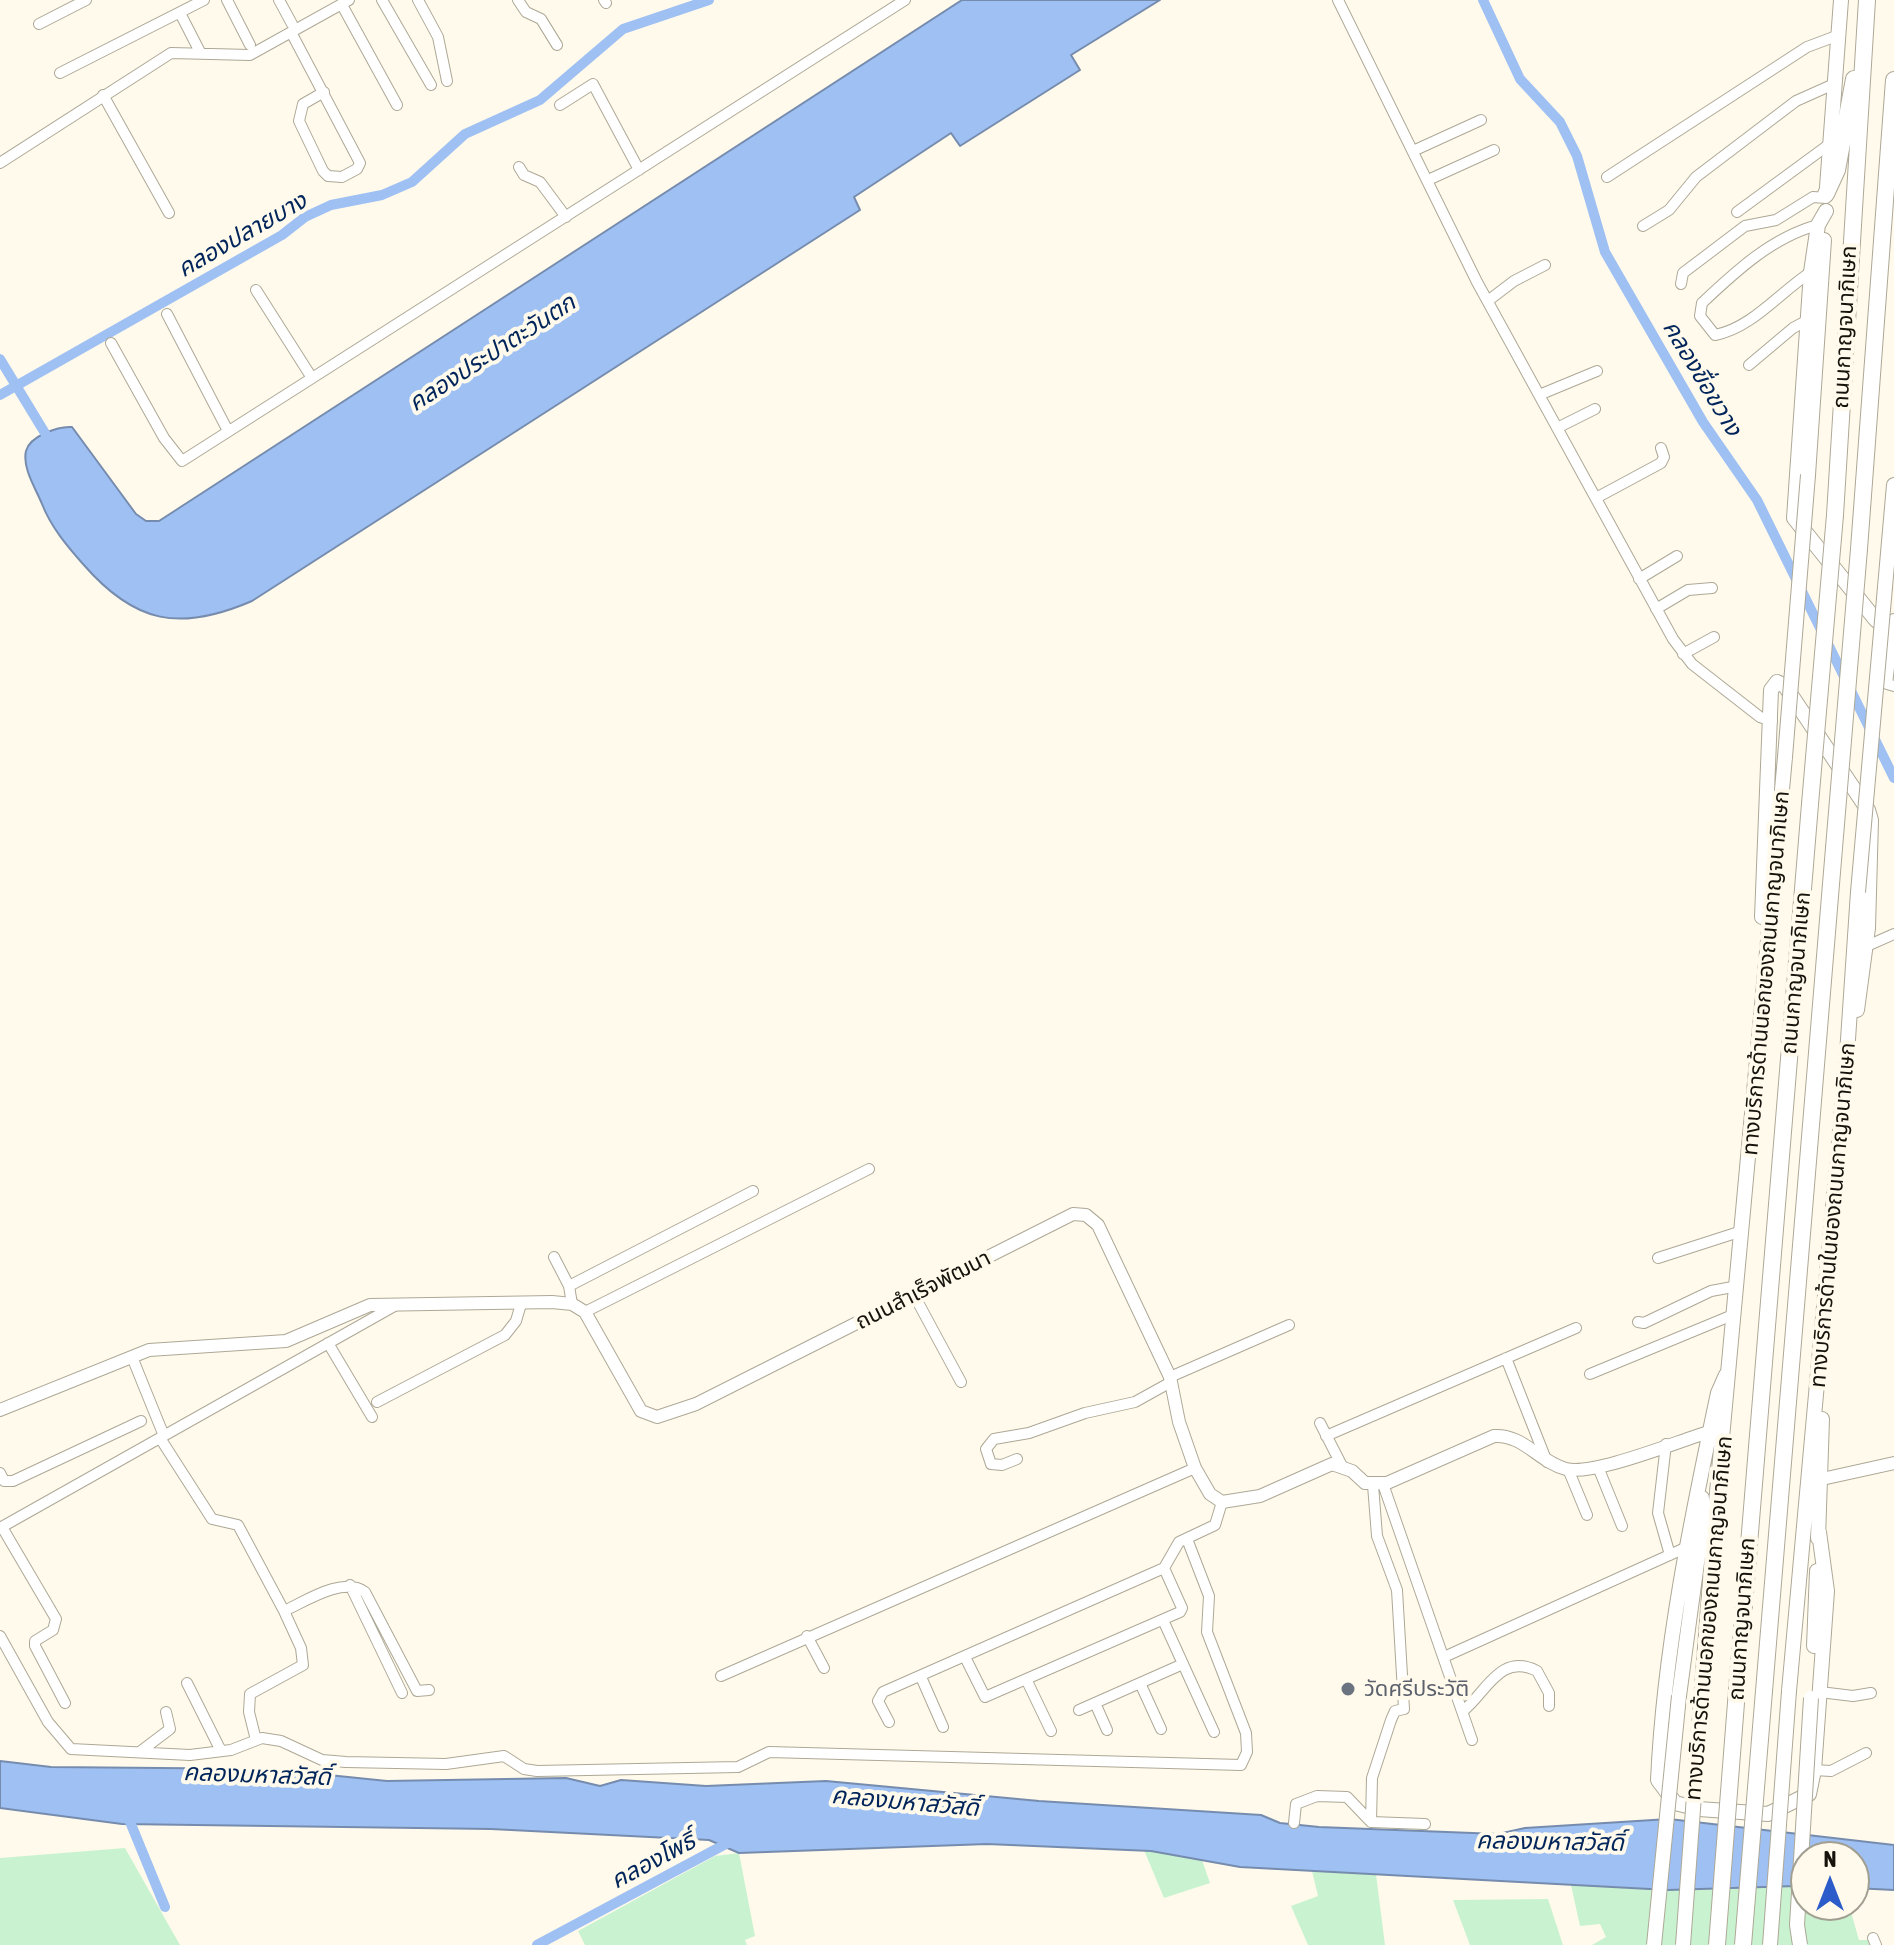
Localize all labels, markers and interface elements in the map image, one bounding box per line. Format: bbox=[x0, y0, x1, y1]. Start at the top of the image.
water label: คลองปลายบาง bbox=[172, 186, 312, 284]
street label: ถนนกาญจนาภิเษก bbox=[1828, 245, 1862, 409]
water label: คลองประปาตะวันตก bbox=[403, 288, 581, 418]
water label: คลองขื่อขวาง bbox=[1656, 315, 1748, 441]
street label: ทางบริการด้านนอกของถนนกาญจนาภิเษก bbox=[1737, 790, 1795, 1156]
street label: ถนนกาญจนาภิเษก bbox=[1776, 891, 1816, 1055]
street label: ทางบริการด้านในของถนนกาญจนาภิเษก bbox=[1805, 1041, 1861, 1389]
street label: ถนนสำเร็จพัฒนา bbox=[851, 1245, 995, 1335]
street label: ทางบริการด้านนอกของถนนกาญจนาภิเษก bbox=[1680, 1435, 1738, 1801]
street label: ถนนกาญจนาภิเษก bbox=[1723, 1537, 1761, 1701]
place label: วัดศรีประวัติ bbox=[1364, 1676, 1469, 1702]
marker: วัดศรีประวัติ bbox=[1339, 1680, 1357, 1698]
water label: คลองมหาสวัสดิ์ bbox=[183, 1758, 331, 1792]
water label: คลองมหาสวัสดิ์ bbox=[830, 1781, 980, 1823]
water label: คลองมหาสวัสดิ์ bbox=[1476, 1826, 1624, 1858]
water label: คลองโพธิ์ bbox=[606, 1827, 700, 1895]
north arrow bbox=[1790, 1841, 1870, 1921]
text: N bbox=[1824, 1846, 1836, 1872]

